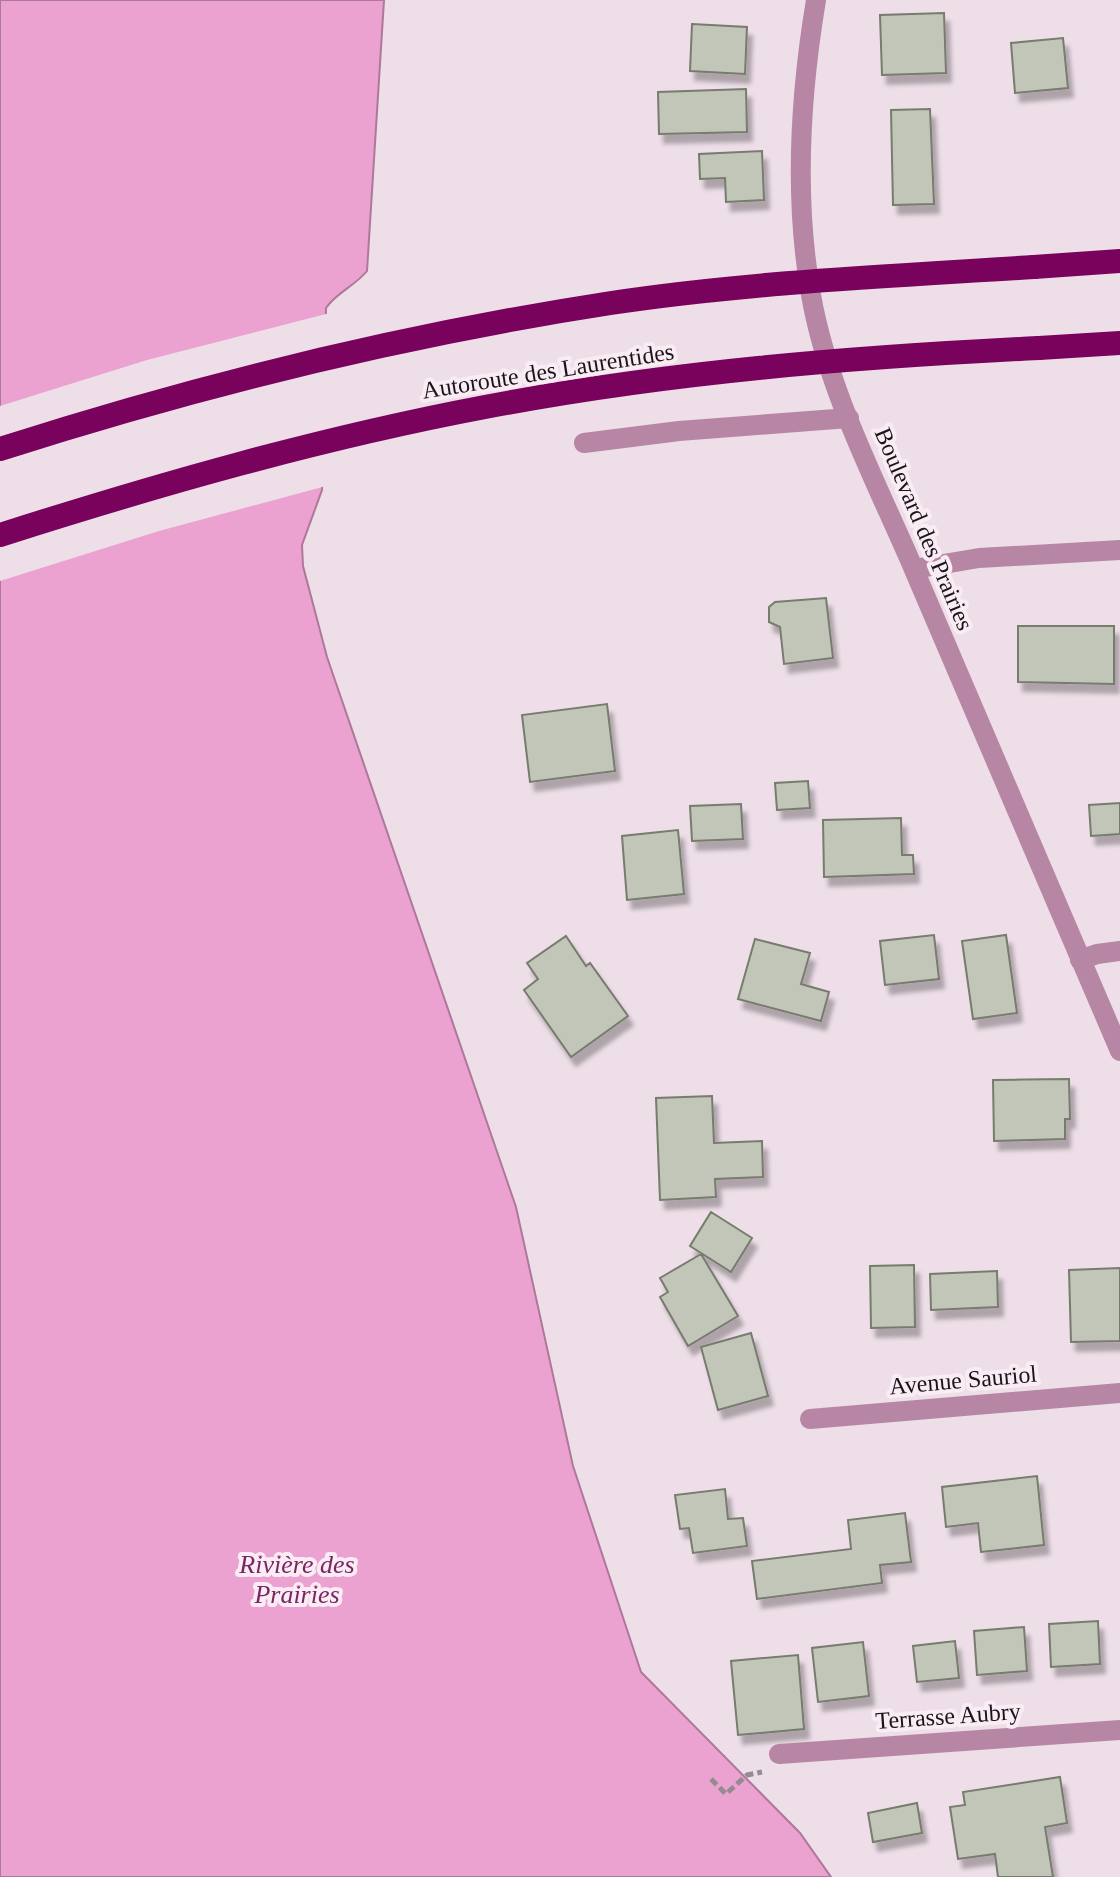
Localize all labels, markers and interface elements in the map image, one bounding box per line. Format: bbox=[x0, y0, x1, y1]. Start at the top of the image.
street label: Autoroute des Laurentides bbox=[420, 338, 676, 404]
street label: Boulevard des Prairies bbox=[870, 424, 978, 634]
street label: Avenue Sauriol bbox=[888, 1361, 1038, 1399]
water label: Rivière des Prairies bbox=[238, 1550, 355, 1609]
street label: Terrasse Aubry bbox=[874, 1698, 1022, 1734]

